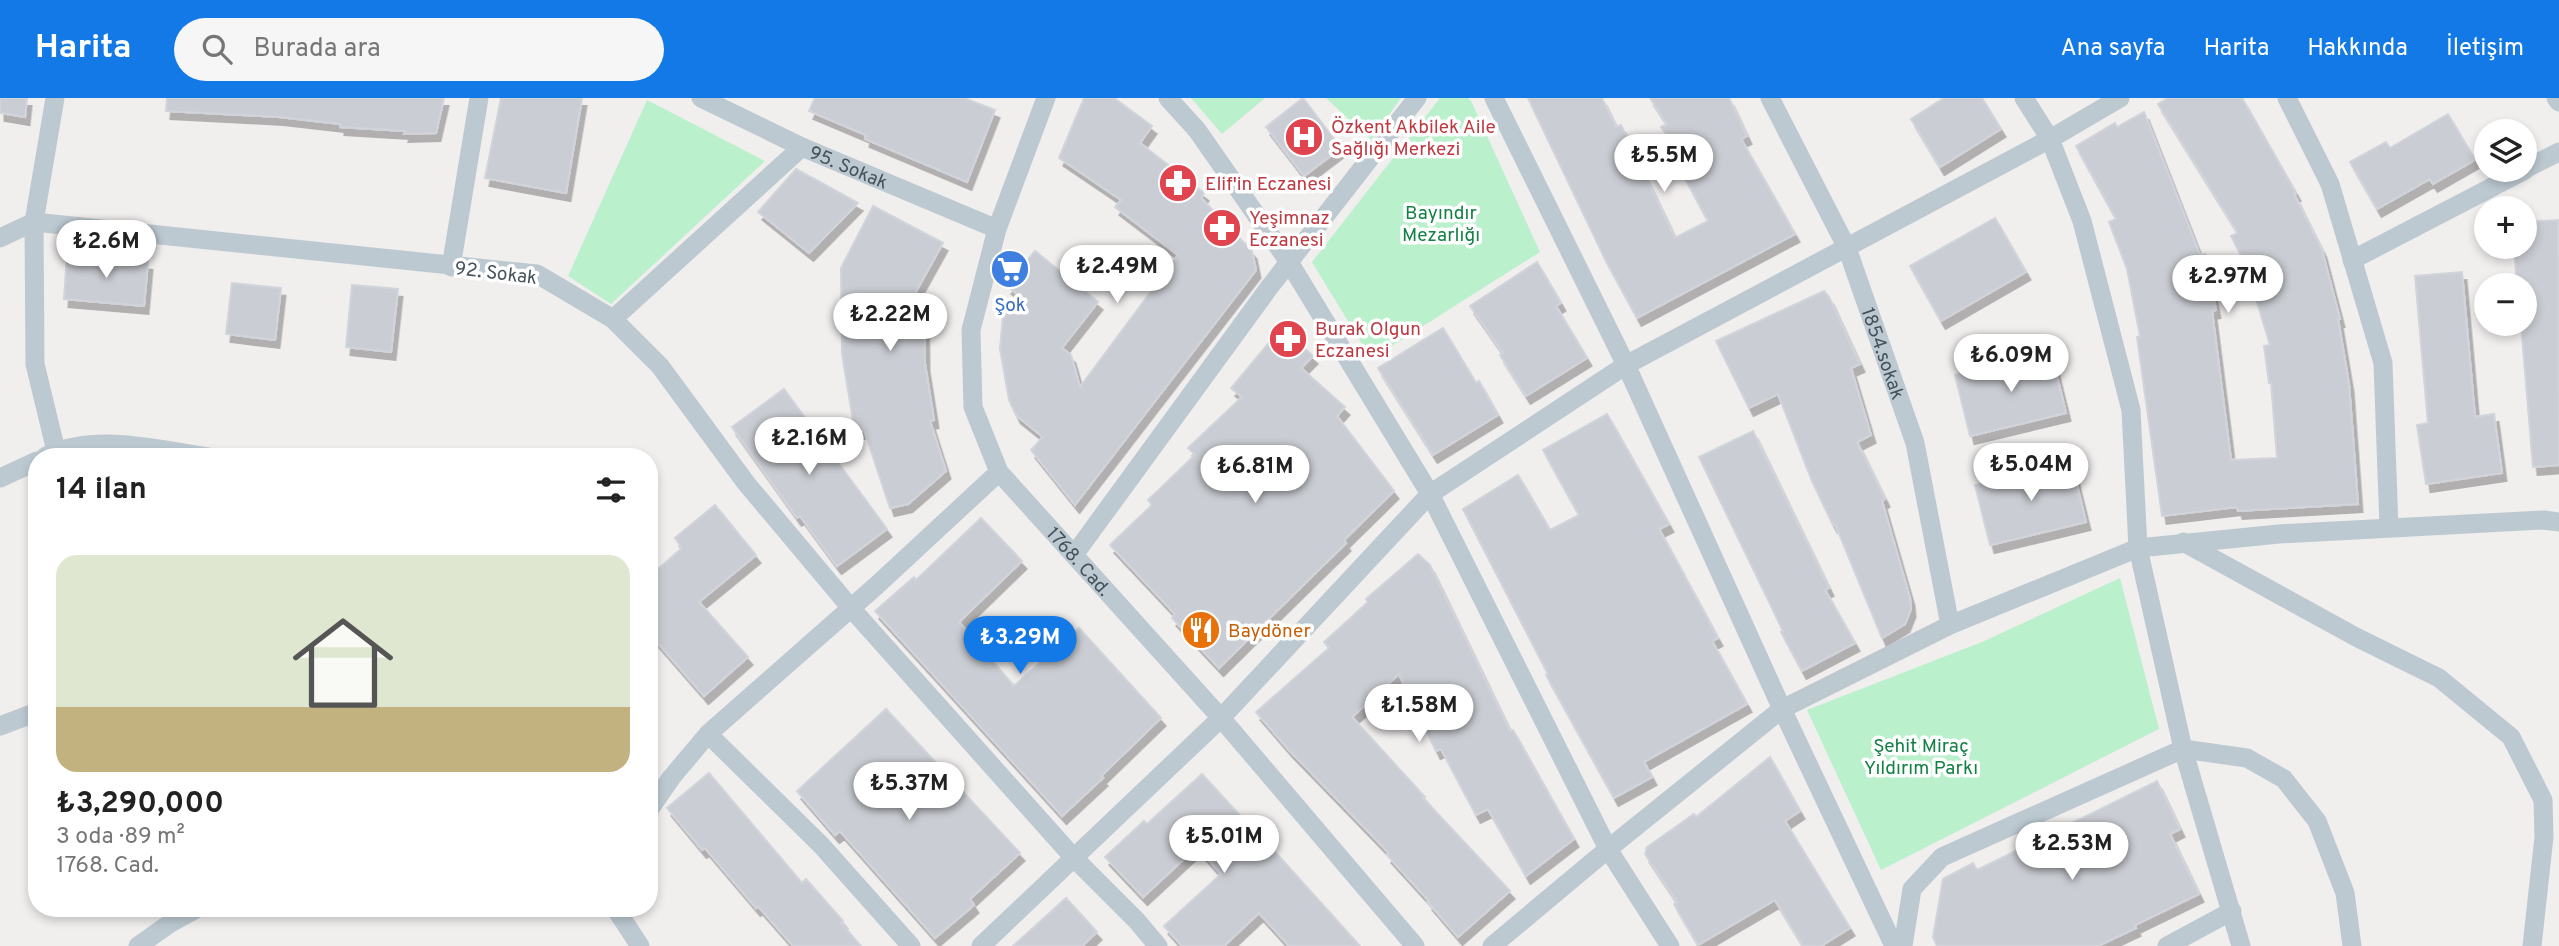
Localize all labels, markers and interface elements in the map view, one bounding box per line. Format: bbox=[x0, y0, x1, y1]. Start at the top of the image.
search box bbox=[174, 18, 664, 81]
text: Harita bbox=[35, 28, 132, 70]
icon: search bbox=[198, 30, 236, 68]
text: Burada ara bbox=[254, 33, 381, 66]
text: Ana sayfa bbox=[2060, 34, 2165, 64]
text: Harita bbox=[2203, 34, 2269, 64]
text: Hakkında bbox=[2307, 34, 2408, 64]
text: İletişim bbox=[2446, 34, 2524, 64]
place label: Özkent Akbilek Aile Sağlığı Merkezi bbox=[1331, 115, 1496, 162]
hospital icon: Özkent Akbilek Aile Sağlığı Merkezi bbox=[1283, 116, 1325, 158]
map controls bbox=[2474, 119, 2537, 336]
button: layers bbox=[2474, 119, 2537, 182]
pin: ₺5.5M bbox=[1615, 134, 1713, 194]
street label: 95. Sokak bbox=[805, 141, 891, 196]
text: ₺5.5M bbox=[1630, 142, 1698, 171]
pharmacy icon: Elif'in Eczanesi bbox=[1157, 162, 1199, 204]
place label: Elif'in Eczanesi bbox=[1205, 173, 1331, 197]
button: + bbox=[2474, 196, 2537, 259]
park label: Bayındır Mezarlığı bbox=[1402, 202, 1480, 248]
pharmacy icon: Yeşimnaz Eczanesi bbox=[1201, 207, 1243, 249]
place label: Yeşimnaz Eczanesi bbox=[1249, 207, 1330, 253]
pin: ₺2.6M bbox=[57, 220, 155, 280]
text: ₺2.6M bbox=[72, 228, 140, 257]
pin: ₺2.49M bbox=[1060, 246, 1174, 305]
supermarket icon: Şok bbox=[989, 248, 1031, 290]
text: ₺2.49M bbox=[1076, 253, 1158, 282]
pin: ₺2.97M bbox=[2171, 256, 2285, 315]
street label: 92. Sokak bbox=[453, 257, 538, 291]
text: ₺2.97M bbox=[2188, 263, 2268, 292]
button: − bbox=[2474, 273, 2537, 336]
pin: ₺2.22M bbox=[833, 294, 947, 353]
place label: Şok bbox=[994, 294, 1026, 318]
text: ₺2.22M bbox=[849, 301, 931, 330]
street label: 1854.sokak bbox=[1855, 305, 1909, 403]
pharmacy icon: Burak Olgun Eczanesi bbox=[1267, 318, 1309, 360]
place label: Burak Olgun Eczanesi bbox=[1315, 318, 1421, 364]
pin: ₺6.09M bbox=[1954, 334, 2068, 394]
text: ₺6.09M bbox=[1970, 342, 2052, 371]
pin: ₺2.16M bbox=[752, 418, 866, 477]
text: ₺2.16M bbox=[771, 425, 847, 454]
pin: ₺5.04M bbox=[1974, 444, 2088, 503]
pin: ₺6.81M bbox=[1198, 446, 1312, 505]
text: ₺5.04M bbox=[1989, 451, 2073, 480]
text: ₺6.81M bbox=[1216, 453, 1294, 482]
icon: filters bbox=[592, 471, 630, 509]
text: 14 ilan bbox=[56, 472, 147, 509]
street label: 1768. Cad. bbox=[1040, 523, 1115, 602]
icon: home bbox=[280, 600, 406, 726]
restaurant icon: Baydöner bbox=[1180, 609, 1222, 651]
pin: ₺3.29M bbox=[963, 616, 1077, 676]
place label: Baydöner bbox=[1228, 620, 1311, 644]
text: ₺3.29M bbox=[980, 624, 1060, 653]
pin: ₺1.58M bbox=[1362, 684, 1476, 744]
text: ₺1.58M bbox=[1380, 692, 1458, 721]
park label: Şehit Miraç Yıldırım Parkı bbox=[1864, 735, 1978, 781]
pin: ₺5.37M bbox=[852, 762, 966, 822]
text: ₺5.37M bbox=[869, 770, 949, 799]
text: ₺3,290,000 bbox=[56, 786, 224, 823]
pin: ₺5.01M bbox=[1167, 816, 1281, 875]
pin: ₺2.53M bbox=[2015, 822, 2129, 882]
text: 3 oda · 89 m² bbox=[56, 823, 185, 852]
text: ₺5.01M bbox=[1185, 823, 1263, 852]
text: ₺2.53M bbox=[2031, 830, 2113, 859]
text: 1768. Cad. bbox=[56, 852, 159, 881]

